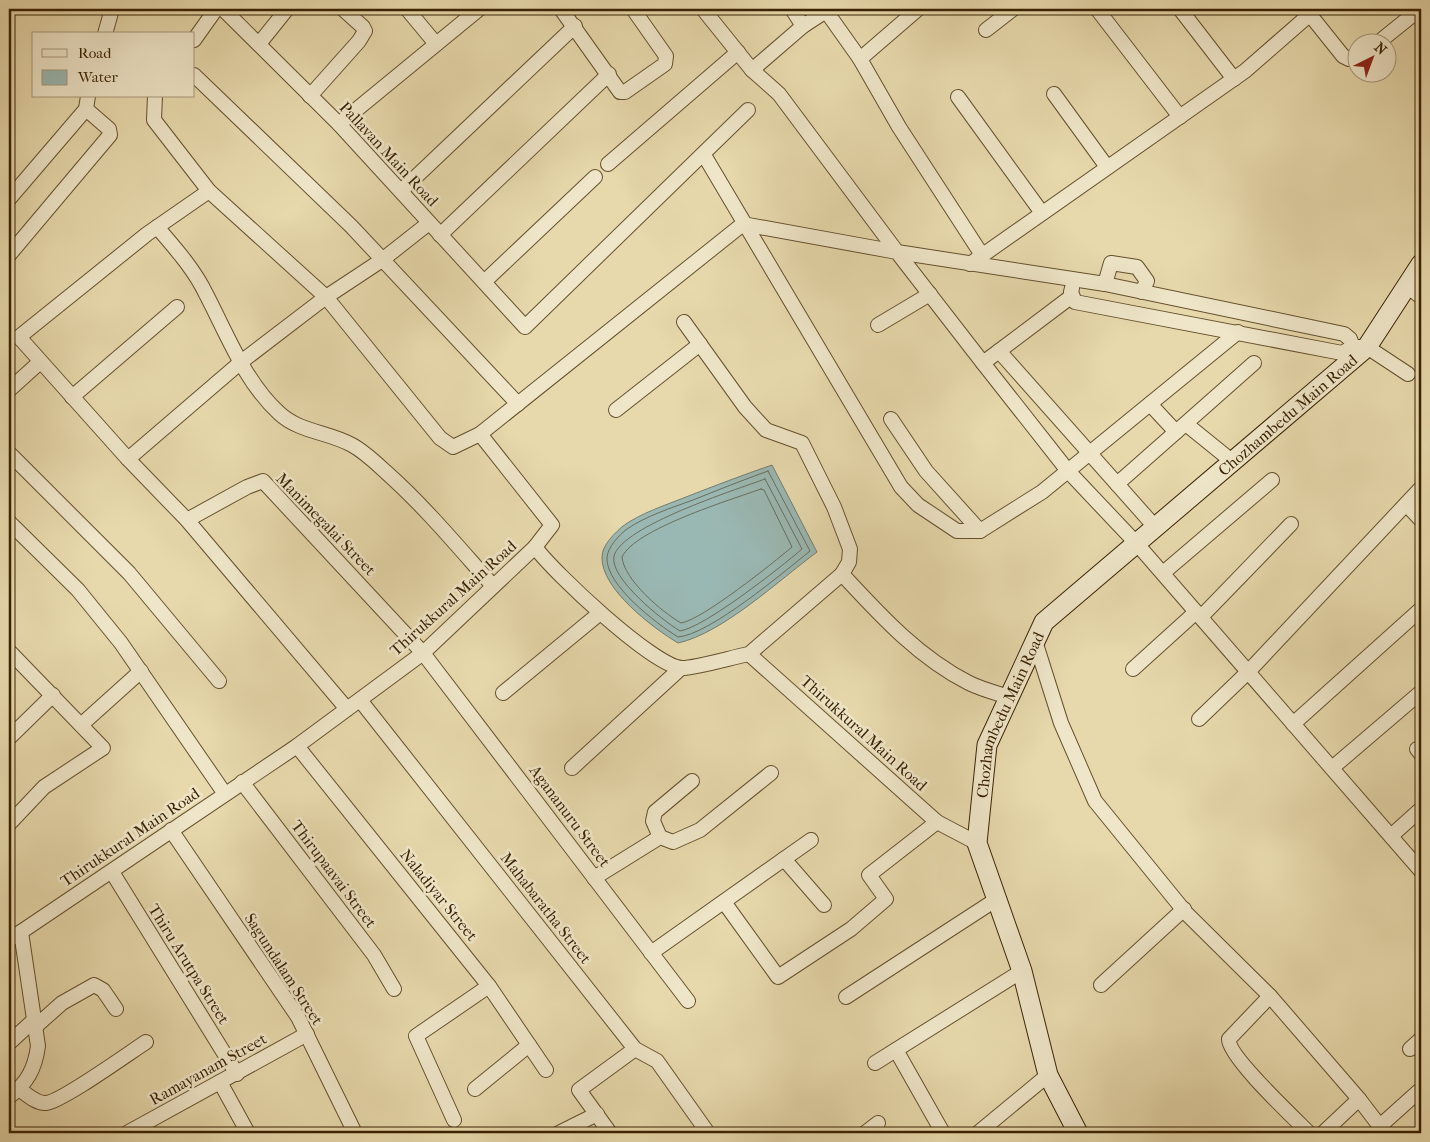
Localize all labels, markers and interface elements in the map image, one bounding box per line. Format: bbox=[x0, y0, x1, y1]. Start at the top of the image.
legend bbox=[32, 32, 195, 98]
north arrow bbox=[1348, 32, 1398, 82]
text: N bbox=[1371, 39, 1390, 59]
text: Road bbox=[78, 44, 112, 62]
text: Water bbox=[77, 68, 118, 86]
street label: Pallavan Main Road bbox=[336, 98, 442, 210]
street label: Chozhambedu Main Road bbox=[1214, 350, 1361, 479]
street label: Manimegalai Street bbox=[272, 469, 380, 579]
street label: Thirukkural Main Road bbox=[386, 536, 520, 660]
street label: Chozhambedu Main Road bbox=[972, 628, 1048, 799]
street label: Thirukkural Main Road bbox=[797, 671, 931, 795]
street label: Agananuru Street bbox=[525, 760, 615, 871]
street label: Thirukkural Main Road bbox=[57, 783, 203, 891]
street label: Thirupaavai Street bbox=[287, 817, 381, 932]
street label: Naladiyar Street bbox=[396, 845, 482, 945]
street label: Mahabaratha Street bbox=[497, 849, 596, 968]
street label: Thiru Arutpa Street bbox=[144, 901, 234, 1028]
street label: Sagundalam Street bbox=[241, 909, 327, 1029]
street label: Ramayanam Street bbox=[146, 1029, 270, 1109]

